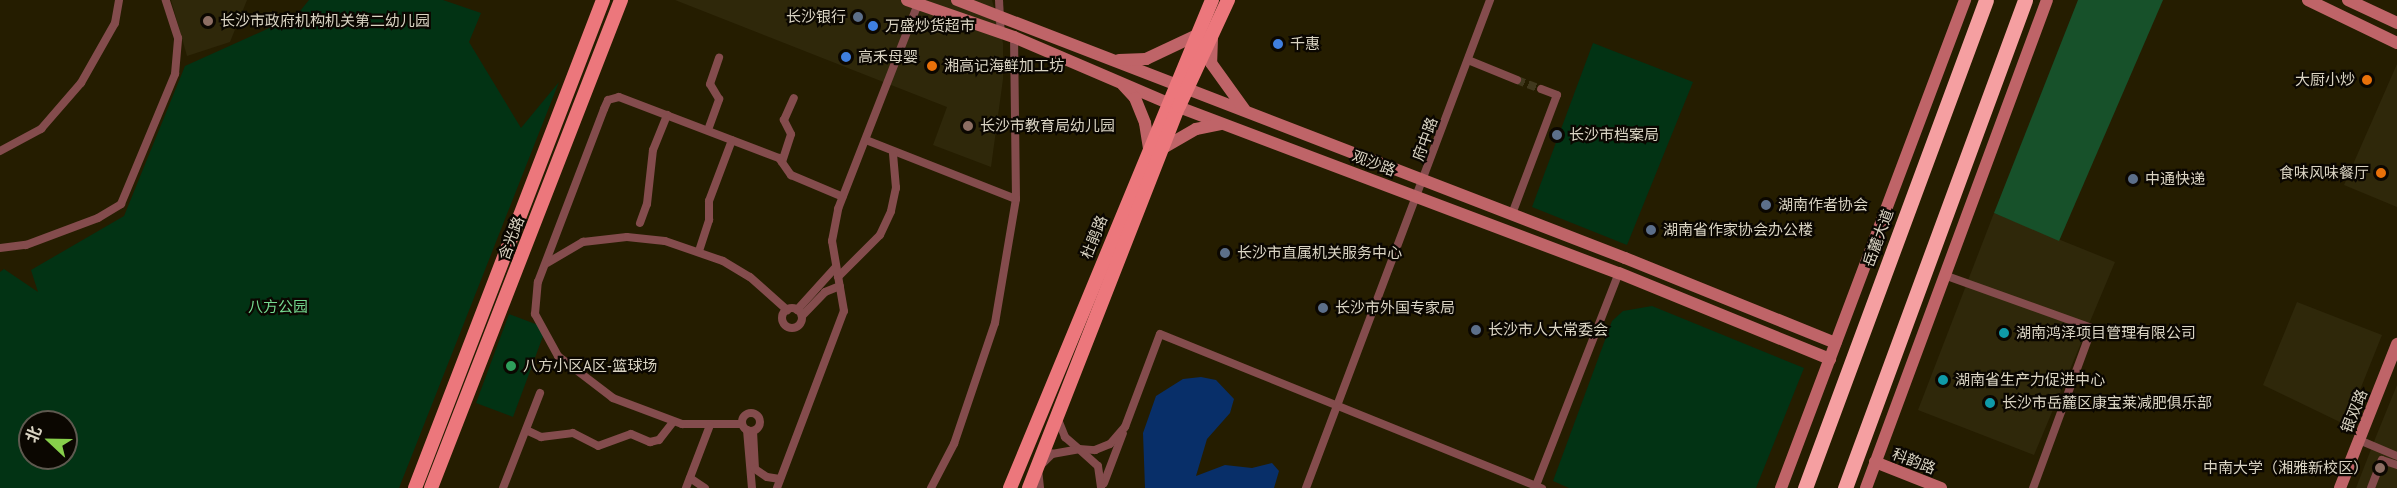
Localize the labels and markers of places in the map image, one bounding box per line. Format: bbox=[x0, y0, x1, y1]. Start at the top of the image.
place label: 长沙银行 bbox=[786, 8, 846, 26]
marker: 长沙银行 bbox=[851, 10, 865, 24]
place label: 长沙市政府机构机关第二幼儿园 bbox=[220, 12, 430, 30]
marker: 长沙市政府机构机关第二幼儿园 bbox=[201, 14, 215, 28]
place label: 万盛炒货超市 bbox=[885, 17, 975, 35]
marker: 万盛炒货超市 bbox=[866, 19, 880, 33]
place label: 千惠 bbox=[1290, 35, 1320, 53]
marker: 千惠 bbox=[1271, 37, 1285, 51]
place label: 高禾母婴 bbox=[858, 48, 918, 66]
marker: 高禾母婴 bbox=[839, 50, 853, 64]
place label: 湘高记海鲜加工坊 bbox=[944, 57, 1064, 75]
marker: 湘高记海鲜加工坊 bbox=[925, 59, 939, 73]
place label: 大厨小炒 bbox=[2295, 71, 2355, 89]
marker: 大厨小炒 bbox=[2360, 73, 2374, 87]
place label: 长沙市教育局幼儿园 bbox=[980, 117, 1115, 135]
marker: 长沙市教育局幼儿园 bbox=[961, 119, 975, 133]
place label: 长沙市档案局 bbox=[1569, 126, 1659, 144]
marker: 长沙市档案局 bbox=[1550, 128, 1564, 142]
place label: 食味风味餐厅 bbox=[2279, 164, 2369, 182]
marker: 食味风味餐厅 bbox=[2374, 166, 2388, 180]
place label: 中通快递 bbox=[2145, 170, 2205, 188]
marker: 中通快递 bbox=[2126, 172, 2140, 186]
place label: 湖南作者协会 bbox=[1778, 196, 1868, 214]
marker: 湖南作者协会 bbox=[1759, 198, 1773, 212]
place label: 湖南省作家协会办公楼 bbox=[1663, 221, 1813, 239]
marker: 湖南省作家协会办公楼 bbox=[1644, 223, 1658, 237]
place label: 长沙市直属机关服务中心 bbox=[1237, 244, 1402, 262]
marker: 长沙市直属机关服务中心 bbox=[1218, 246, 1232, 260]
place label: 长沙市外国专家局 bbox=[1335, 299, 1455, 317]
marker: 长沙市外国专家局 bbox=[1316, 301, 1330, 315]
place label: 长沙市人大常委会 bbox=[1488, 321, 1608, 339]
marker: 长沙市人大常委会 bbox=[1469, 323, 1483, 337]
place label: 湖南鸿泽项目管理有限公司 bbox=[2016, 324, 2196, 342]
marker: 湖南鸿泽项目管理有限公司 bbox=[1997, 326, 2011, 340]
place label: 八方小区A区-篮球场 bbox=[523, 357, 657, 375]
marker: 八方小区A区-篮球场 bbox=[504, 359, 518, 373]
place label: 湖南省生产力促进中心 bbox=[1955, 371, 2105, 389]
marker: 湖南省生产力促进中心 bbox=[1936, 373, 1950, 387]
place label: 长沙市岳麓区康宝莱减肥俱乐部 bbox=[2002, 394, 2212, 412]
marker: 长沙市岳麓区康宝莱减肥俱乐部 bbox=[1983, 396, 1997, 410]
place label: 中南大学（湘雅新校区） bbox=[2203, 459, 2368, 477]
marker: 中南大学（湘雅新校区） bbox=[2373, 461, 2387, 475]

